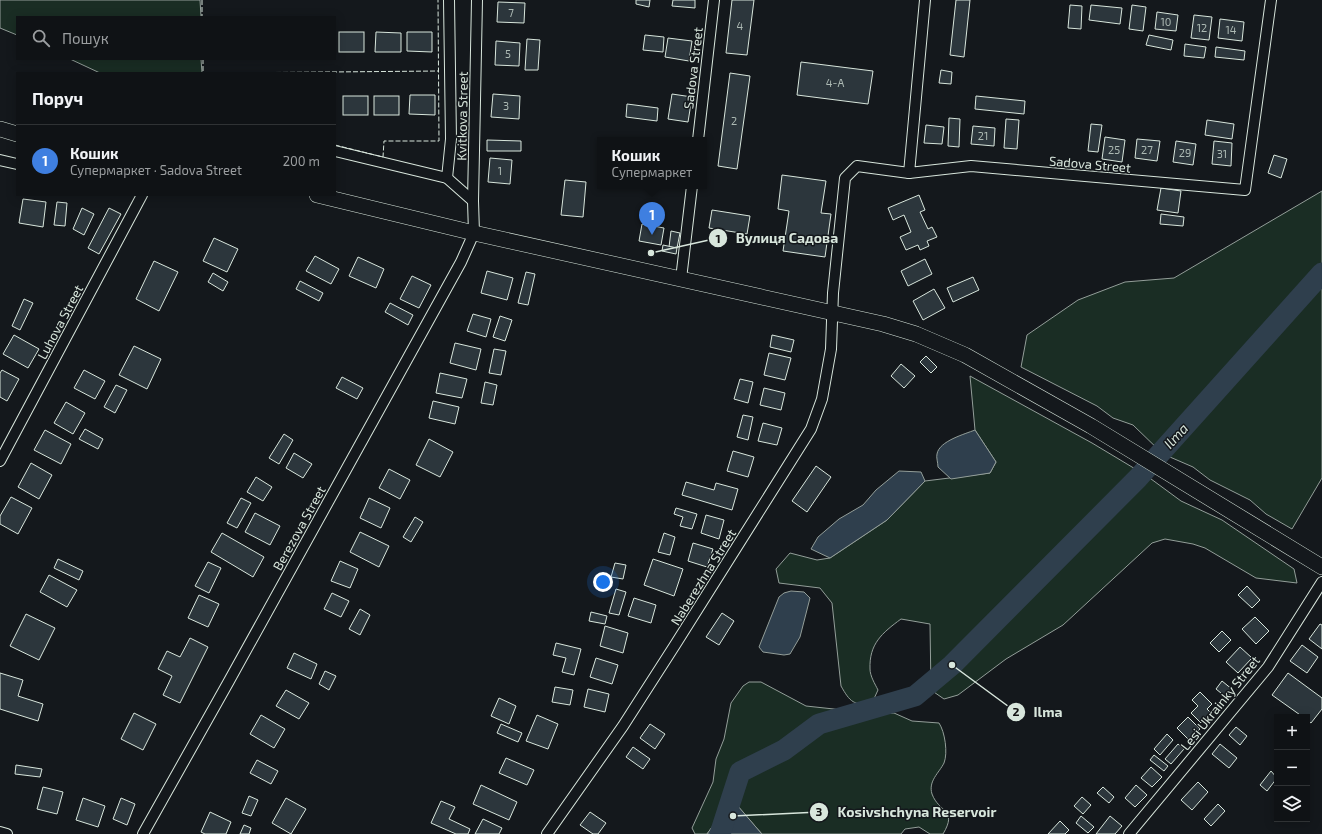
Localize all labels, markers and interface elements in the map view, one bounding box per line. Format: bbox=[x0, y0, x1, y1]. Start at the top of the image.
house number: 7 bbox=[508, 6, 514, 19]
house number: 10 bbox=[1160, 15, 1172, 28]
search box bbox=[16, 16, 336, 60]
house number: 4 bbox=[737, 19, 744, 32]
house number: 12 bbox=[1197, 21, 1207, 34]
house number: 14 bbox=[1225, 23, 1237, 36]
street label: Sadova Street bbox=[680, 26, 706, 110]
icon: search bbox=[30, 27, 52, 49]
text: Пошук bbox=[62, 29, 109, 47]
house number: 5 bbox=[505, 47, 511, 60]
street label: Kvitkova Street bbox=[453, 71, 471, 161]
house number: 4-А bbox=[826, 76, 844, 89]
text: Поруч bbox=[32, 88, 83, 108]
house number: 3 bbox=[503, 99, 509, 112]
house number: 2 bbox=[731, 114, 737, 127]
house number: 21 bbox=[978, 129, 988, 142]
popup bbox=[597, 137, 707, 189]
house number: 25 bbox=[1108, 143, 1120, 156]
house number: 27 bbox=[1141, 143, 1153, 156]
text: Кошик bbox=[70, 144, 119, 162]
text: Кошик bbox=[612, 146, 660, 164]
house number: 29 bbox=[1179, 146, 1191, 159]
house number: 31 bbox=[1217, 147, 1227, 160]
street label: Sadova Street bbox=[1048, 152, 1132, 176]
text: 1 bbox=[42, 153, 48, 169]
text: 200 m bbox=[283, 153, 320, 169]
text: Супермаркет · Sadova Street bbox=[70, 162, 242, 178]
house number: 1 bbox=[498, 164, 502, 177]
text: Супермаркет bbox=[612, 164, 692, 180]
pin: 1 bbox=[639, 202, 665, 235]
callout: Вулиця Садова bbox=[708, 225, 847, 251]
text: Вулиця Садова bbox=[736, 229, 838, 246]
text: 1 bbox=[715, 231, 721, 245]
street label: Luhova Street bbox=[34, 282, 86, 362]
water label: Ilma bbox=[1160, 420, 1191, 452]
street label: Berezova Street bbox=[269, 483, 329, 573]
street label: Naberezhna Street bbox=[667, 526, 739, 628]
your location bbox=[593, 572, 613, 592]
street label: Lesi Ukrainky Street bbox=[1177, 652, 1263, 754]
callout: Ilma bbox=[1006, 699, 1071, 725]
text: Ilma bbox=[1034, 703, 1063, 720]
text: 2 bbox=[1013, 704, 1020, 718]
map controls bbox=[1274, 714, 1310, 822]
button: + bbox=[1274, 714, 1310, 750]
button: − bbox=[1274, 750, 1310, 786]
button: layers bbox=[1274, 786, 1310, 822]
callout: Kosivshchyna Reservoir bbox=[809, 799, 1004, 825]
text: Kosivshchyna Reservoir bbox=[838, 803, 996, 820]
text: 3 bbox=[816, 804, 823, 818]

